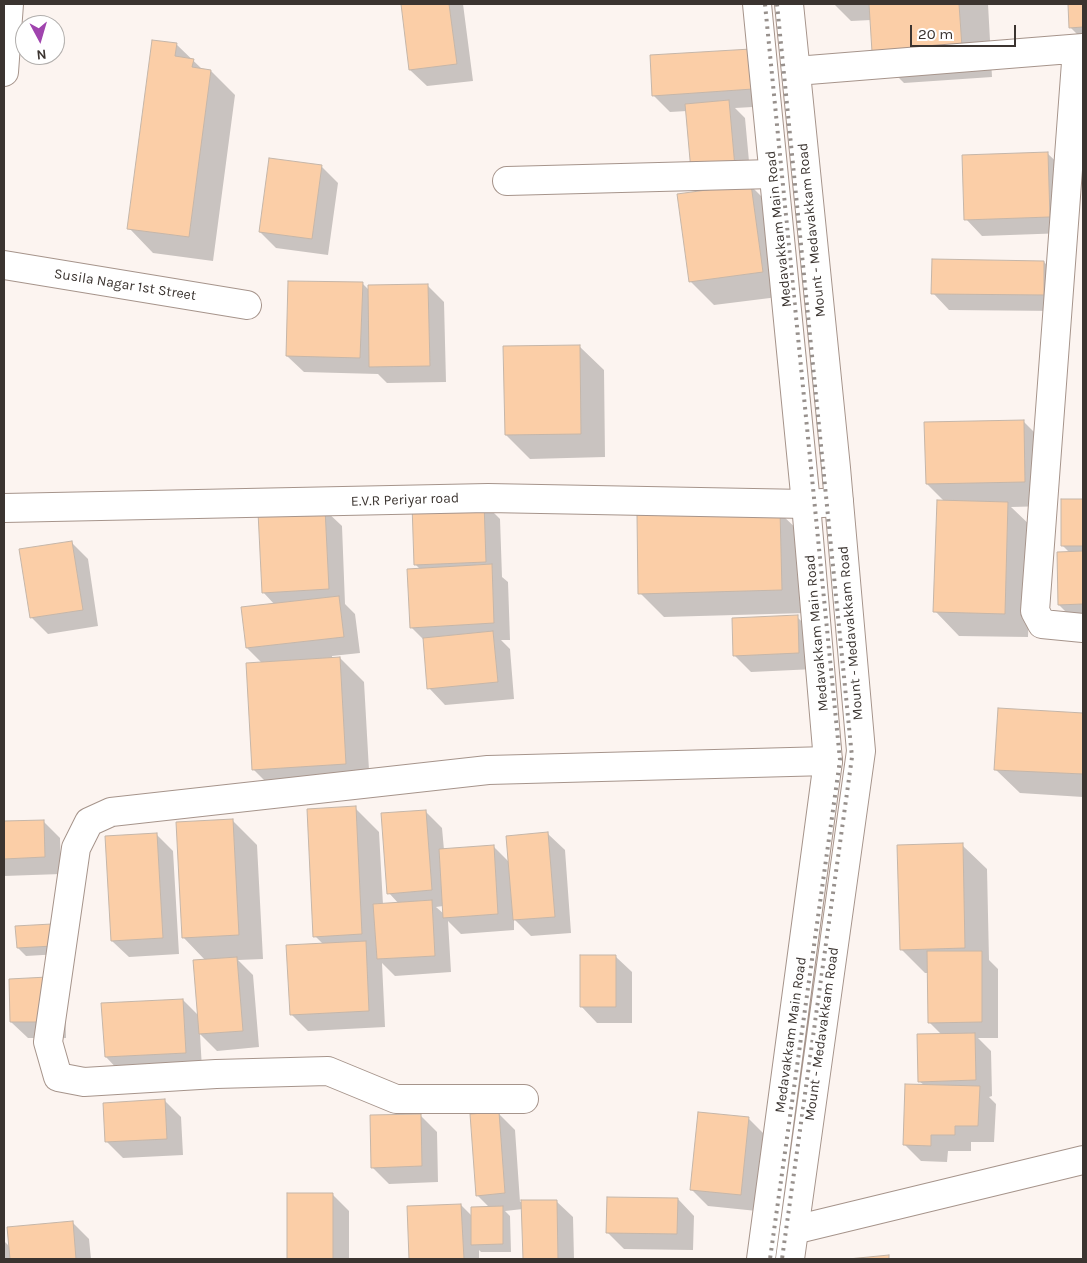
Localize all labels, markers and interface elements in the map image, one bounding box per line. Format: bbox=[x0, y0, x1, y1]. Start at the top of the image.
north arrow bbox=[15, 15, 65, 65]
scale bar bbox=[912, 15, 1018, 47]
text: 20 m bbox=[918, 25, 953, 43]
text: N bbox=[36, 45, 47, 63]
street label: Mount - Medavakkam Road bbox=[794, 142, 830, 318]
street label: Medavakkam Main Road bbox=[762, 150, 796, 308]
street label: Susila Nagar 1st Street bbox=[53, 265, 197, 305]
street label: E.V.R Periyar road bbox=[351, 490, 459, 510]
street label: Mount - Medavakkam Road bbox=[835, 545, 867, 721]
street label: Medavakkam Main Road bbox=[802, 554, 832, 712]
street label: Mount - Medavakkam Road bbox=[801, 946, 843, 1122]
street label: Medavakkam Main Road bbox=[772, 956, 810, 1114]

